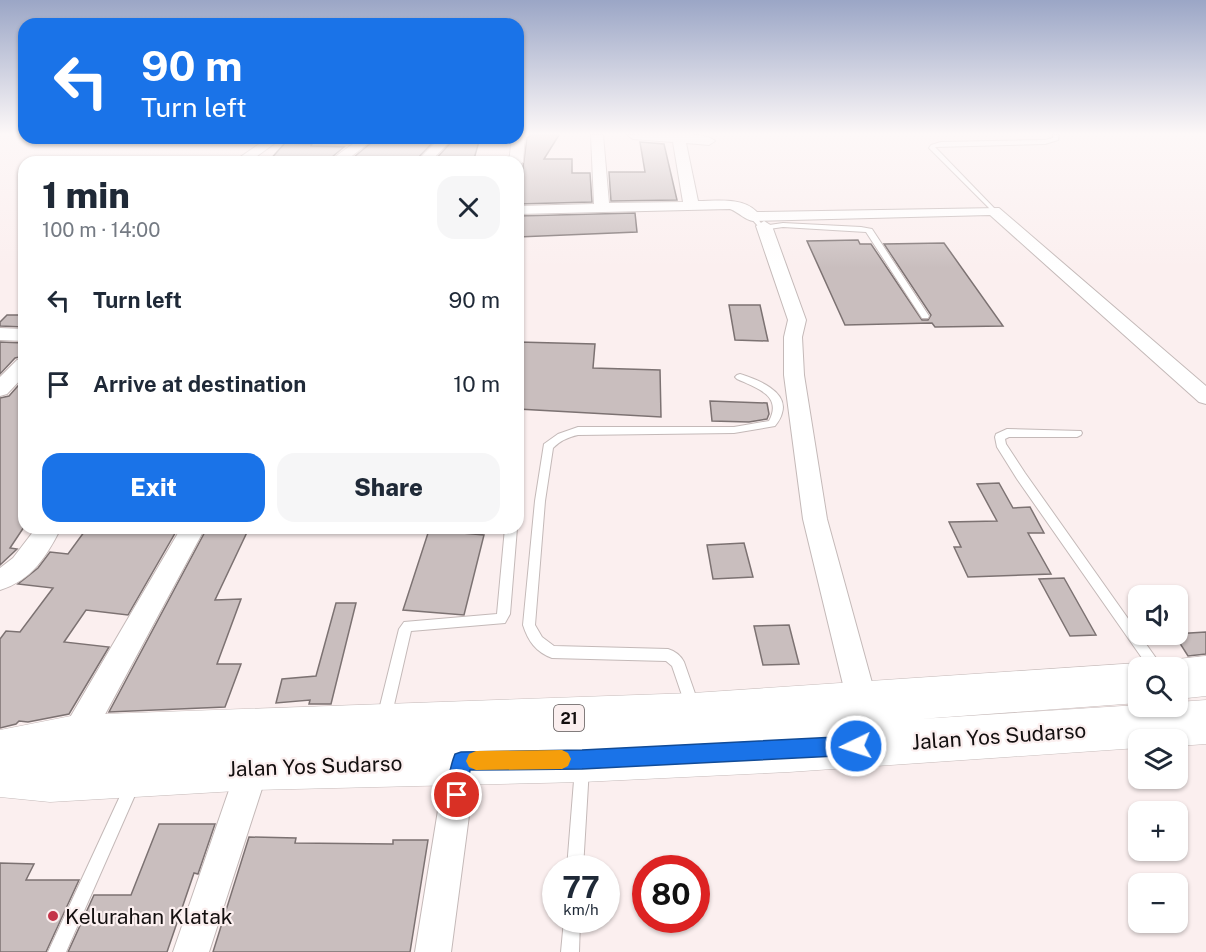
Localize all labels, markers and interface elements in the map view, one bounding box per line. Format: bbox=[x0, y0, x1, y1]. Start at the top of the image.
text: 90 m bbox=[141, 41, 243, 90]
icon: left bbox=[42, 42, 120, 120]
text: Turn left bbox=[141, 91, 247, 123]
text: 1 min bbox=[42, 174, 130, 216]
button: close bbox=[437, 176, 500, 239]
text: 100 m · 14:00 bbox=[42, 218, 160, 242]
icon: left bbox=[42, 284, 75, 317]
text: Turn left bbox=[93, 287, 182, 313]
text: 90 m bbox=[449, 287, 500, 313]
icon: arrive bbox=[42, 368, 75, 401]
text: Arrive at destination bbox=[93, 371, 306, 397]
text: 10 m bbox=[453, 371, 500, 397]
button: Exit bbox=[42, 453, 265, 522]
button: Share bbox=[277, 453, 500, 522]
map controls bbox=[1128, 585, 1188, 933]
button: sound bbox=[1128, 585, 1188, 645]
button: search bbox=[1128, 657, 1188, 717]
road number: 21 bbox=[554, 705, 584, 731]
position arrow bbox=[824, 714, 888, 778]
street label: Jalan Yos Sudarso bbox=[911, 717, 1087, 755]
button: layers bbox=[1128, 729, 1188, 789]
street label: Jalan Yos Sudarso bbox=[227, 750, 403, 782]
pin bbox=[431, 769, 482, 820]
icon: arrive bbox=[440, 778, 473, 811]
button: + bbox=[1128, 801, 1188, 861]
speed limit sign: 80 bbox=[632, 855, 710, 933]
text: 77 bbox=[562, 869, 600, 905]
button: − bbox=[1128, 873, 1188, 933]
text: km/h bbox=[563, 901, 599, 918]
place label: Kelurahan Klatak bbox=[65, 904, 233, 929]
marker: Kelurahan Klatak bbox=[46, 909, 60, 923]

